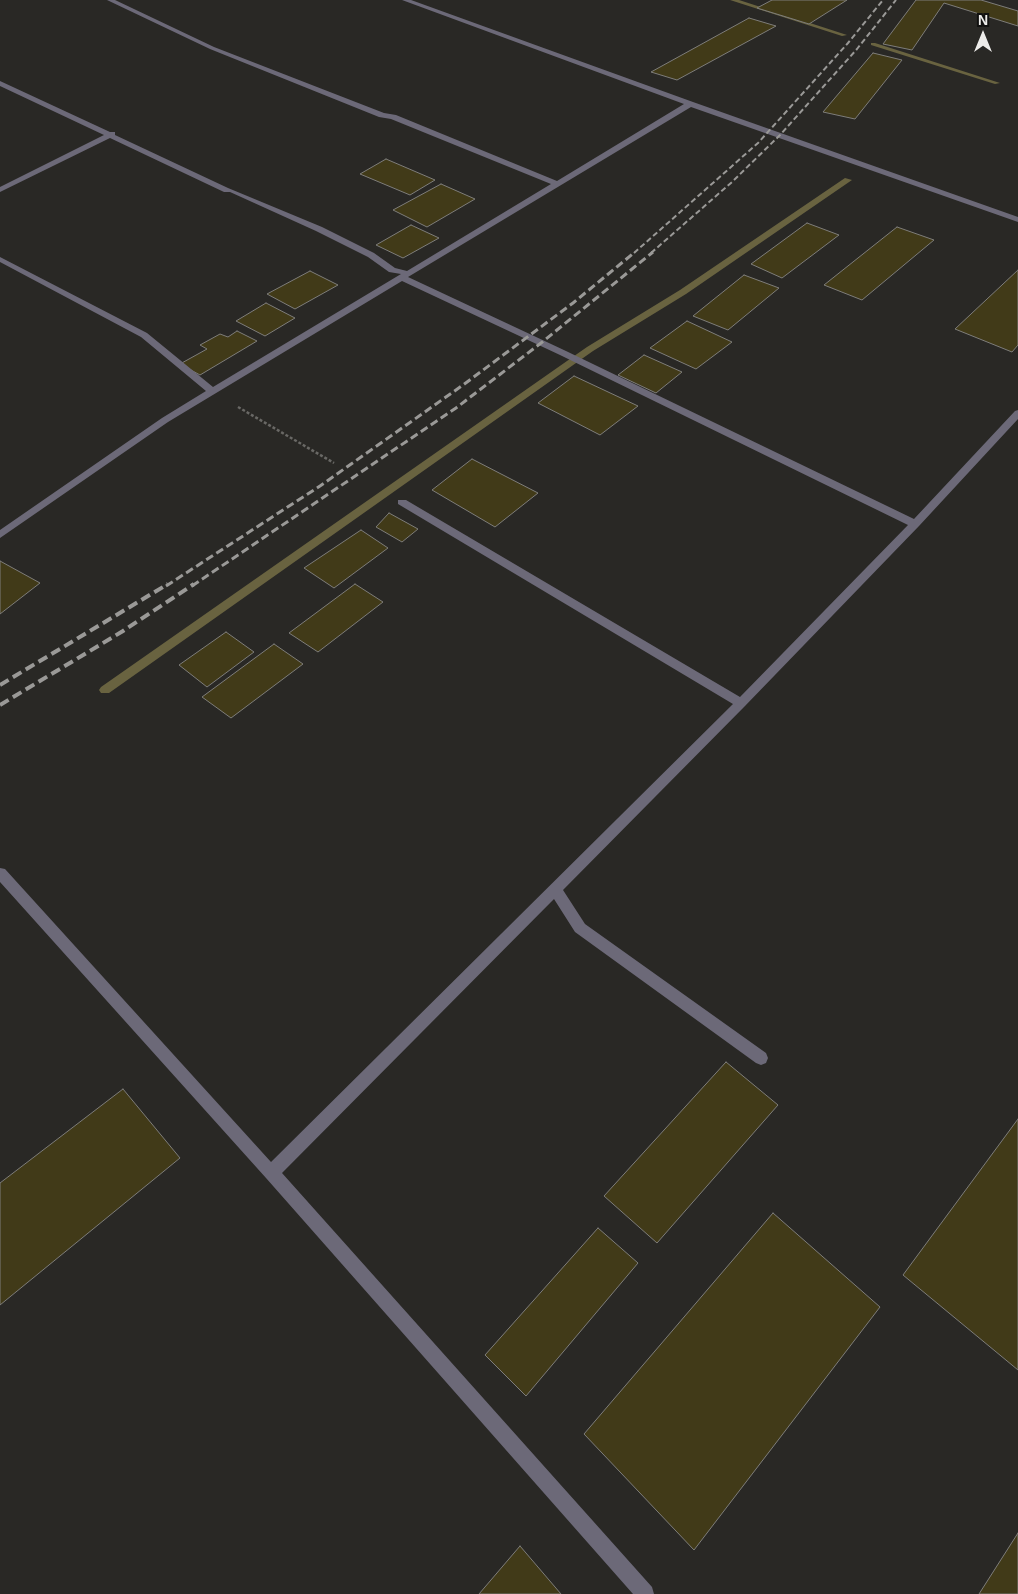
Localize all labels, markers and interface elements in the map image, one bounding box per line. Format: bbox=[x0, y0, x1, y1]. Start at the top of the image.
north arrow bbox=[958, 10, 1008, 60]
text: N bbox=[978, 12, 988, 28]

